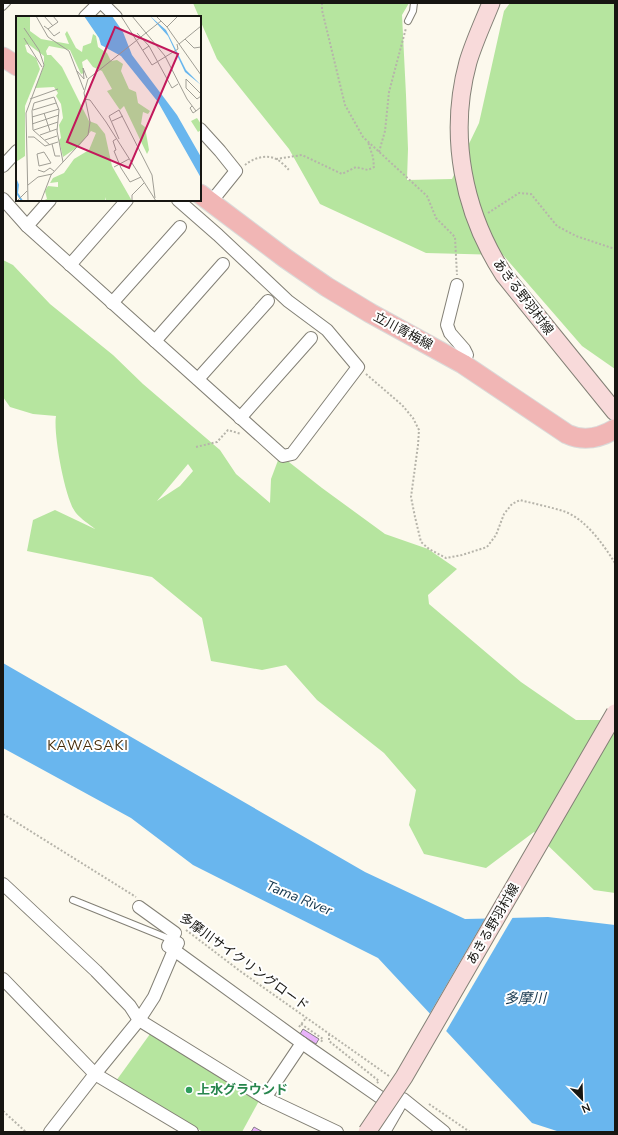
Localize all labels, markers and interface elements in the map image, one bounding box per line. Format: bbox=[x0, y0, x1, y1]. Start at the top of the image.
inset map bbox=[16, 16, 201, 201]
street label: あきる野羽村線 bbox=[489, 255, 557, 339]
street label: 立川青梅線 bbox=[370, 308, 436, 354]
district label: KAWASAKI bbox=[47, 736, 129, 755]
water label: Tama River bbox=[263, 876, 336, 920]
street label: あきる野羽村線 bbox=[463, 880, 523, 968]
street label: 多摩川サイクリングロード bbox=[176, 909, 312, 1015]
water label: 多摩川 bbox=[504, 989, 548, 1008]
north arrow bbox=[562, 1079, 602, 1119]
place label: 上水グラウンド bbox=[197, 1081, 288, 1099]
marker: 上水グラウンド bbox=[184, 1085, 194, 1095]
text: N bbox=[579, 1099, 592, 1116]

